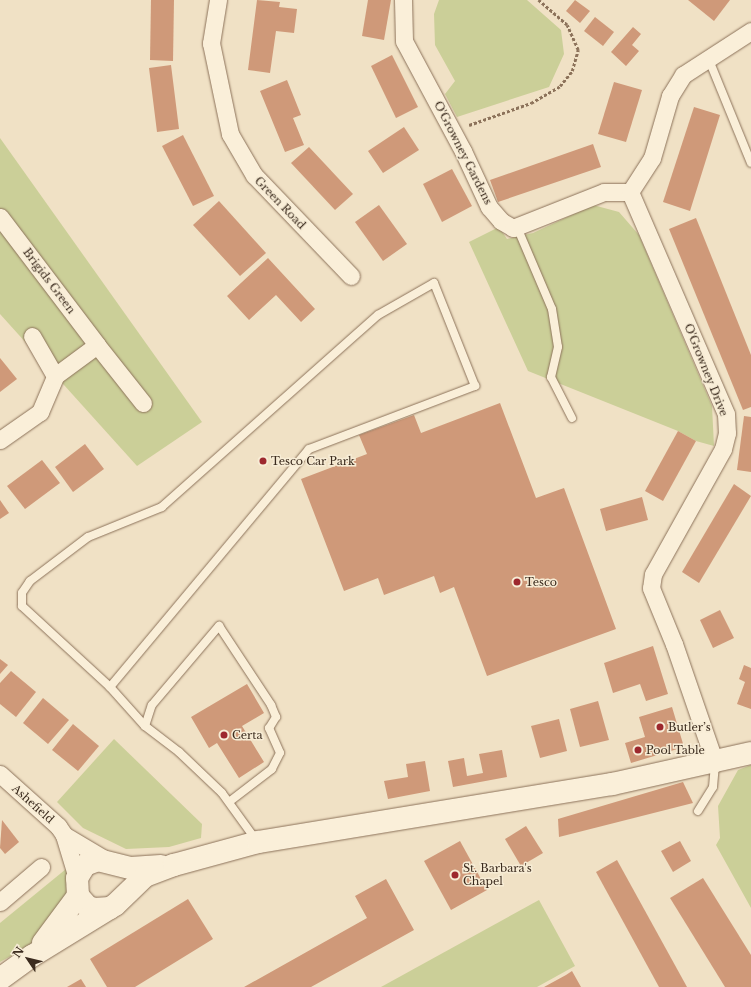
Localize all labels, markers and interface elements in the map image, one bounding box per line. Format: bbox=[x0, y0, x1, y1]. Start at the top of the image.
street label: O'Growney Gardens bbox=[431, 99, 495, 207]
street label: Green Road bbox=[252, 174, 308, 232]
street label: Brigids Green bbox=[20, 246, 78, 316]
street label: O'Growney Drive bbox=[681, 322, 731, 418]
place label: Tesco Car Park bbox=[271, 454, 355, 468]
marker: Tesco Car Park bbox=[258, 456, 268, 466]
place label: Tesco bbox=[525, 575, 557, 589]
marker: Tesco bbox=[512, 577, 522, 587]
place label: Butler’s bbox=[668, 720, 711, 734]
marker: Butler’s bbox=[655, 722, 665, 732]
place label: Certa bbox=[232, 728, 263, 742]
marker: Certa bbox=[219, 730, 229, 740]
place label: Pool Table bbox=[646, 743, 705, 757]
marker: Pool Table bbox=[633, 745, 643, 755]
street label: Ashefield bbox=[9, 782, 57, 826]
place label: St. Barbara's Chapel bbox=[463, 862, 532, 888]
marker: St. Barbara's Chapel bbox=[450, 870, 460, 880]
north arrow bbox=[8, 939, 48, 979]
text: N bbox=[9, 944, 27, 960]

